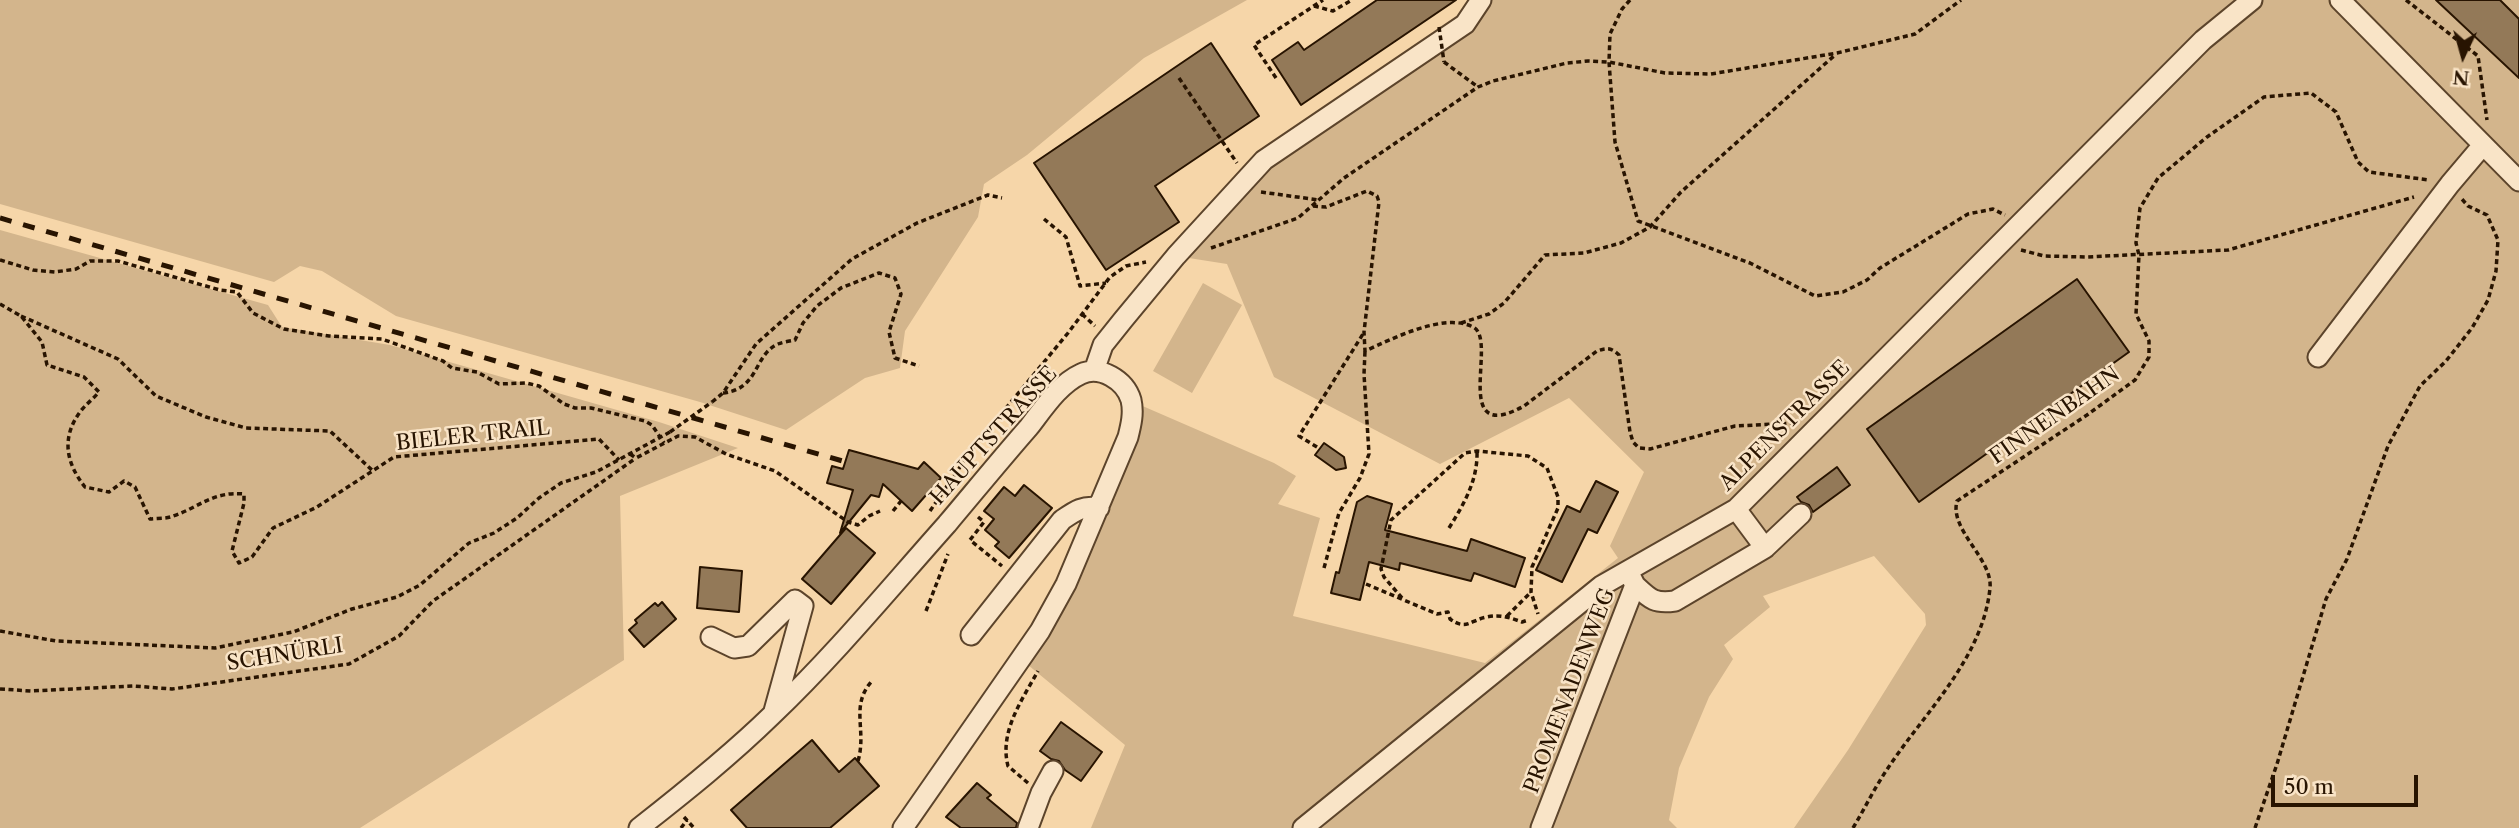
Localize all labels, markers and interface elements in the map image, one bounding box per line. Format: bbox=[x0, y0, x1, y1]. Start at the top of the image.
north arrow bbox=[2428, 21, 2498, 91]
text: N bbox=[2452, 65, 2470, 90]
street label: ALPENSTRASSE bbox=[1715, 356, 1855, 496]
street label: HAUPTSTRASSE bbox=[925, 362, 1063, 510]
street label: FINNENBAHN bbox=[1985, 362, 2125, 470]
street label: BIELER TRAIL bbox=[395, 415, 551, 457]
street label: PROMENADENWEG bbox=[1519, 585, 1621, 797]
street label: SCHNÜRLI bbox=[225, 633, 345, 677]
scale bar bbox=[2274, 762, 2421, 806]
text: 50 m bbox=[2284, 774, 2334, 799]

